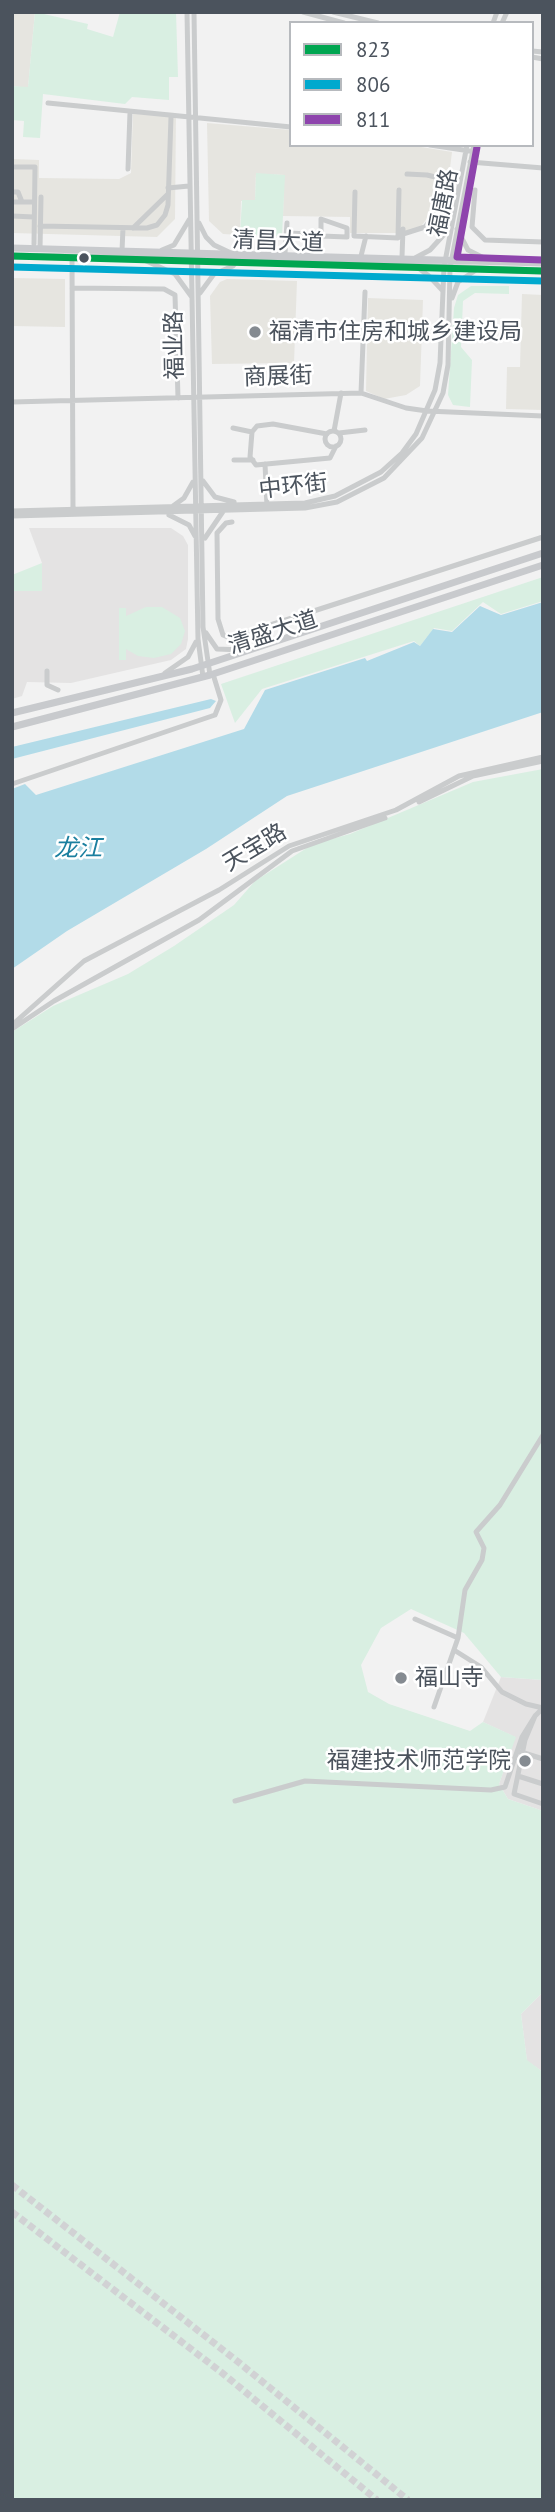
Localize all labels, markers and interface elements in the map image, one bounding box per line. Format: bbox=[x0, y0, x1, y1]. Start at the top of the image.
legend bbox=[289, 21, 534, 147]
text: 823 bbox=[356, 36, 390, 63]
text: 806 bbox=[356, 71, 390, 98]
text: 811 bbox=[356, 106, 390, 133]
street label: 福唐路 bbox=[424, 167, 464, 239]
street label: 清昌大道 bbox=[232, 227, 324, 257]
unlabelled marker bbox=[77, 251, 91, 265]
street label: 福业路 bbox=[161, 310, 189, 380]
place label: 福清市住房和城乡建设局 bbox=[269, 318, 522, 346]
marker: 福清市住房和城乡建设局 bbox=[247, 324, 263, 340]
street label: 商展街 bbox=[243, 362, 313, 392]
street label: 中环街 bbox=[257, 470, 329, 504]
street label: 清盛大道 bbox=[225, 606, 321, 660]
street label: 天宝路 bbox=[218, 818, 292, 878]
water label: 龙江 bbox=[54, 835, 102, 863]
place label: 福山寺 bbox=[415, 1664, 484, 1692]
marker: 福山寺 bbox=[393, 1670, 409, 1686]
place label: 福建技术师范学院 bbox=[327, 1747, 511, 1775]
marker: 福建技术师范学院 bbox=[517, 1753, 533, 1769]

